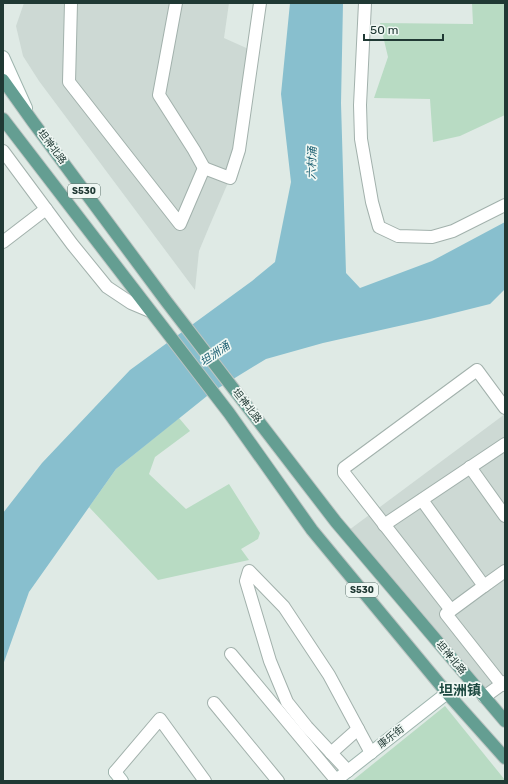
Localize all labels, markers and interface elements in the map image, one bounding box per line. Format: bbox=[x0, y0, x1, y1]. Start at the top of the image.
scale bar bbox=[364, 16, 443, 42]
text: 50 m bbox=[370, 23, 398, 37]
street label: 坦神北路 bbox=[35, 127, 69, 167]
water label: 六村涌 bbox=[305, 144, 319, 180]
road number: S530 bbox=[68, 184, 100, 198]
water label: 坦洲涌 bbox=[198, 338, 234, 369]
street label: 坦神北路 bbox=[230, 387, 264, 425]
road number: S530 bbox=[346, 583, 378, 597]
street label: 坦神北路 bbox=[434, 639, 468, 677]
district label: 坦洲镇 bbox=[439, 682, 481, 699]
street label: 康乐街 bbox=[375, 723, 407, 751]

